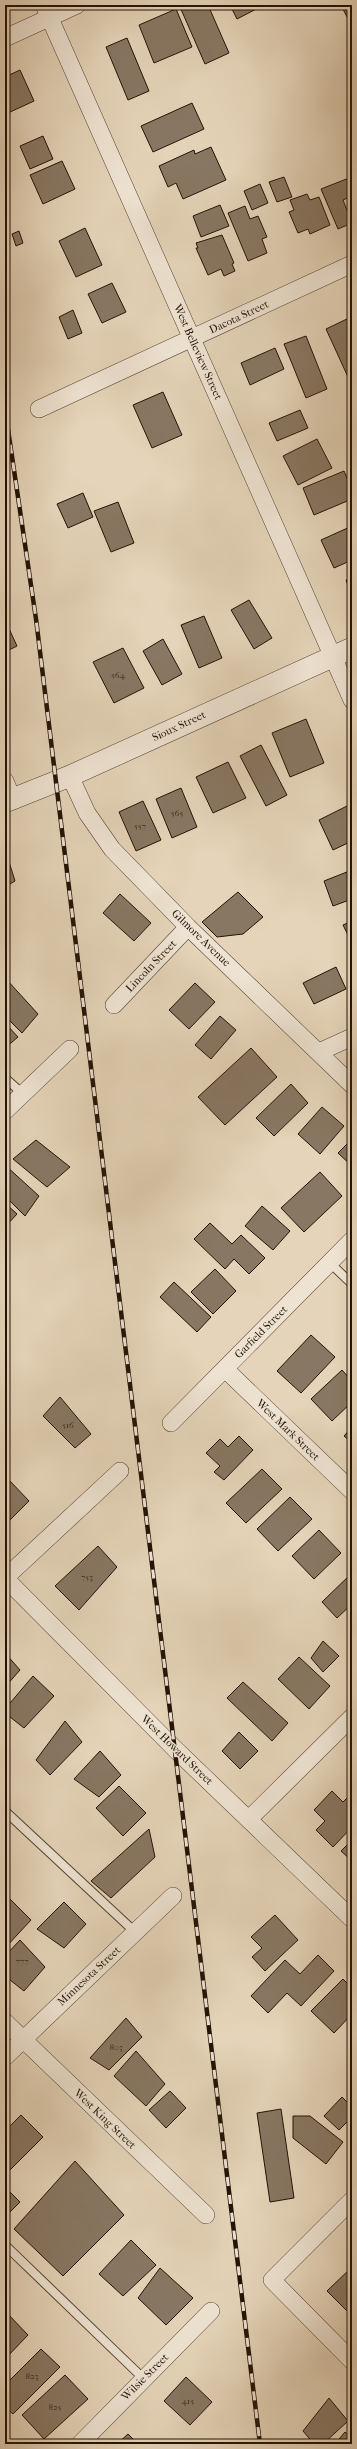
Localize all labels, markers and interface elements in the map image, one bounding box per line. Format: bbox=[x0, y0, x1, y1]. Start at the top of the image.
street label: Dacota Street bbox=[207, 298, 271, 336]
street label: West Belleview Street bbox=[171, 301, 225, 402]
house number: 564 bbox=[111, 670, 126, 680]
street label: Sioux Street bbox=[150, 708, 208, 744]
house number: 565 bbox=[171, 808, 183, 818]
house number: 557 bbox=[134, 821, 147, 831]
street label: Gilmore Avenue bbox=[169, 907, 233, 970]
street label: Lincoln Street bbox=[123, 937, 179, 995]
street label: Garfield Street bbox=[232, 1303, 290, 1361]
street label: West Mark Street bbox=[253, 1396, 322, 1463]
house number: 516 bbox=[62, 1420, 74, 1430]
house number: 753 bbox=[81, 1572, 93, 1582]
street label: West Howard Street bbox=[138, 1712, 216, 1788]
street label: Minnesota Street bbox=[55, 1943, 123, 2009]
house number: 777 bbox=[15, 1956, 29, 1966]
house number: 803 bbox=[109, 2042, 123, 2052]
street label: West King Street bbox=[71, 2086, 139, 2152]
street label: Wilsie Street bbox=[118, 2351, 171, 2404]
house number: 823 bbox=[26, 2371, 39, 2381]
house number: 415 bbox=[182, 2396, 194, 2406]
house number: 825 bbox=[48, 2402, 62, 2412]

